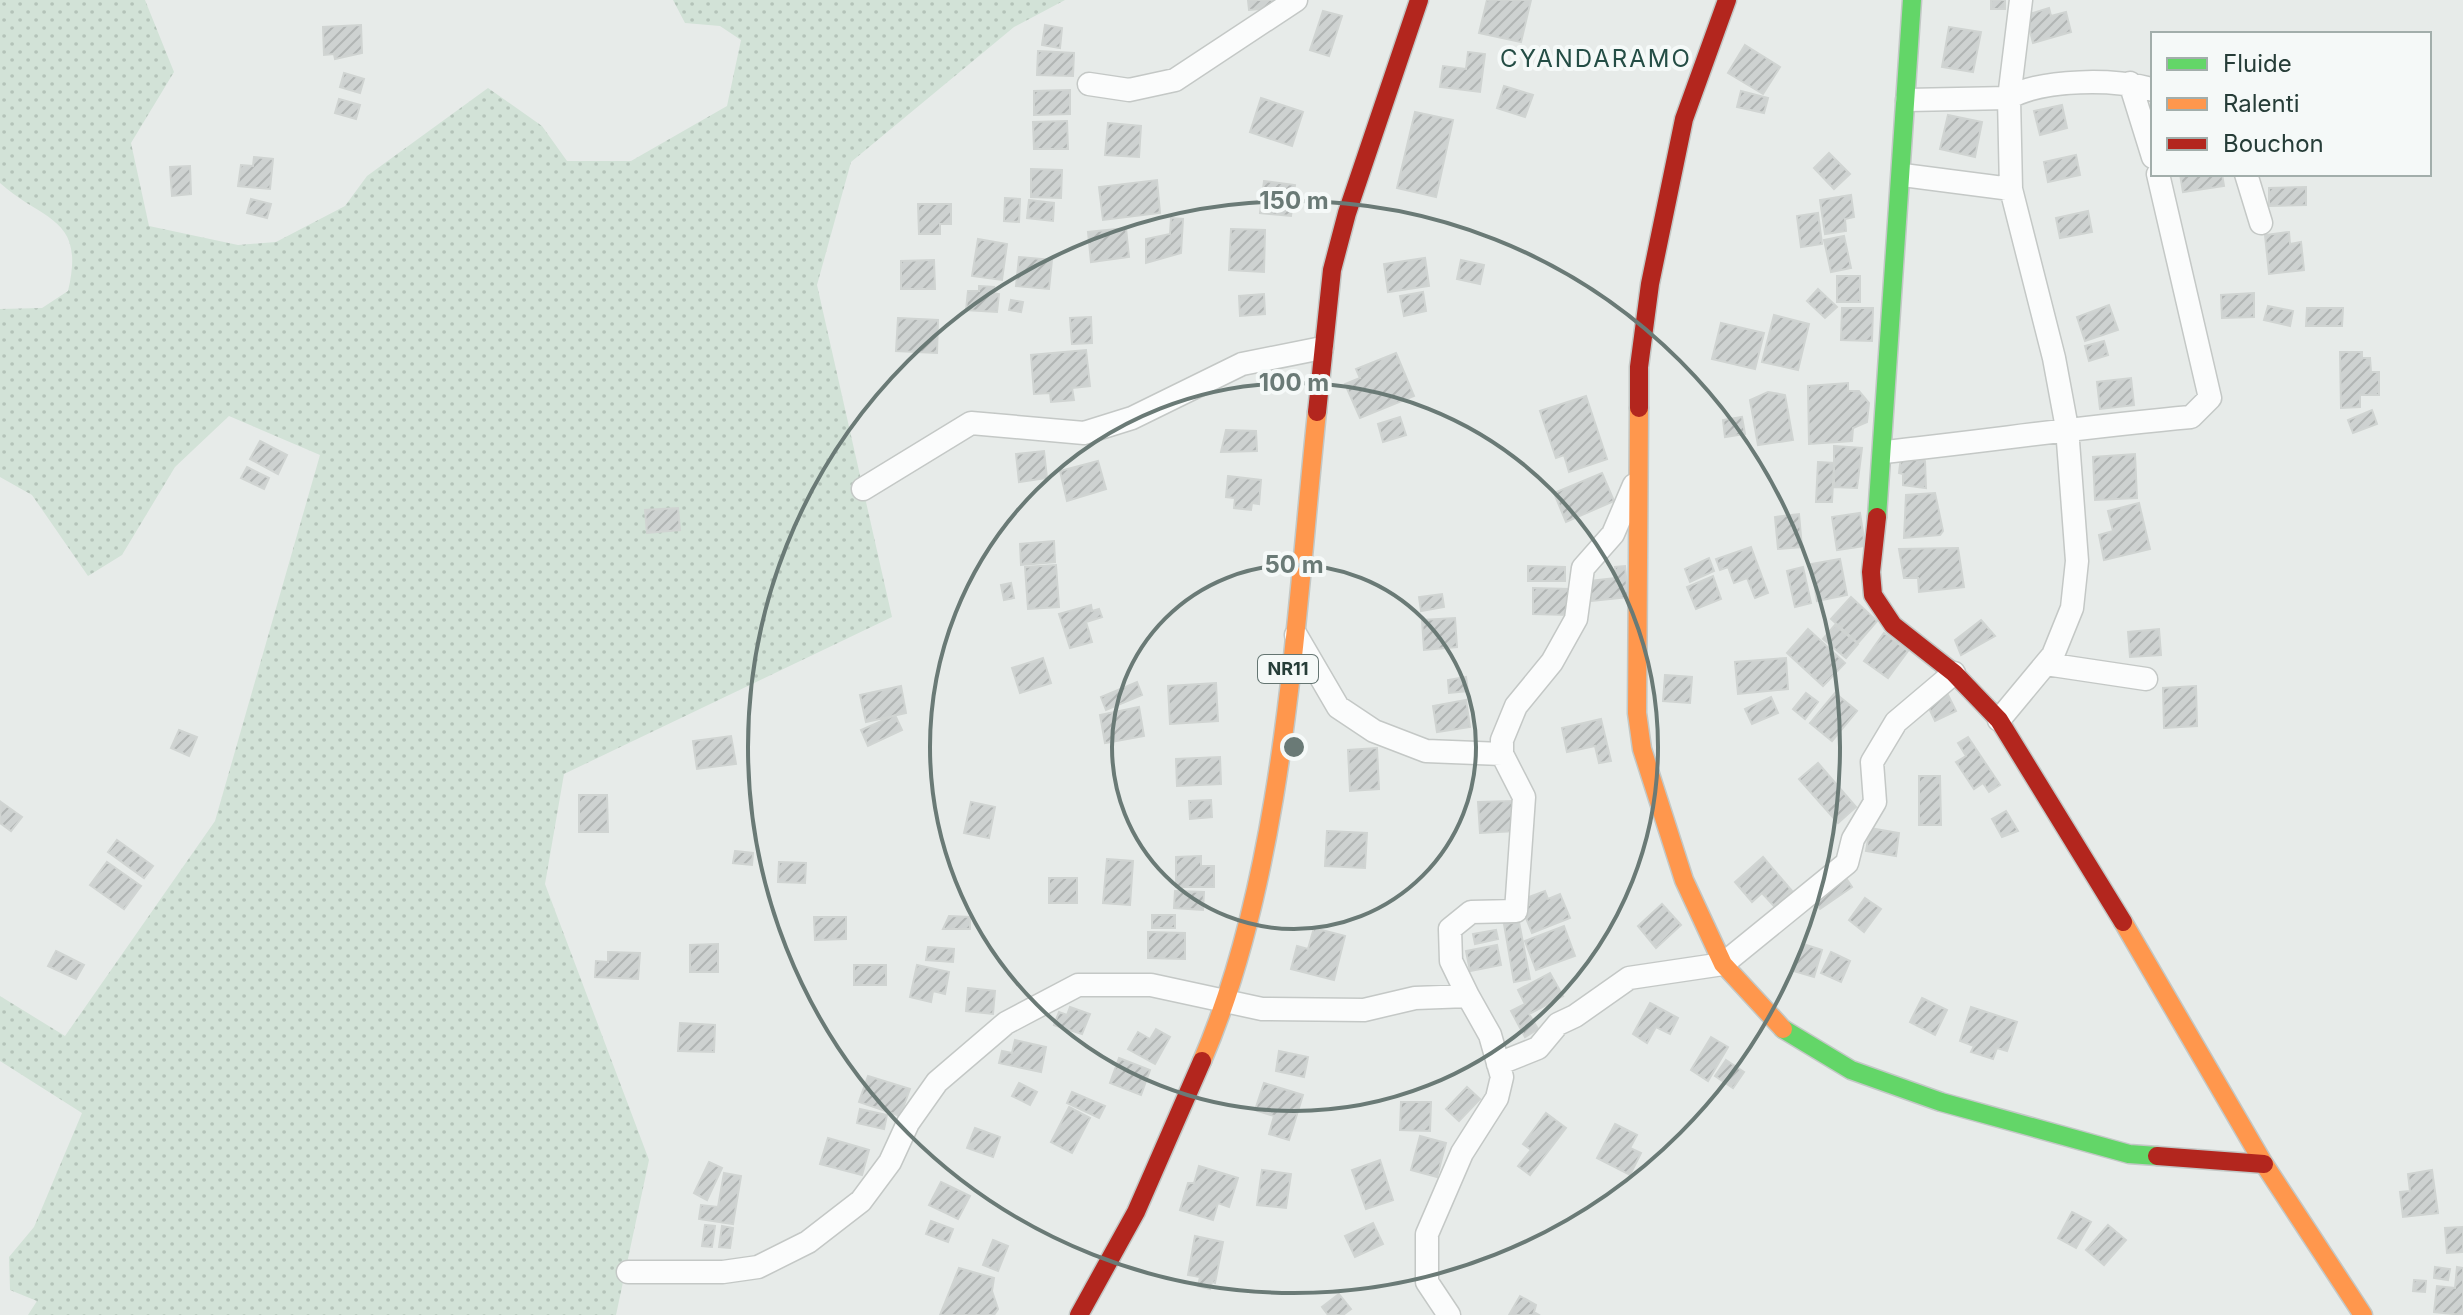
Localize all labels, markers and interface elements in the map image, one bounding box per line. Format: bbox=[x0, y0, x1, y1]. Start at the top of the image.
legend bbox=[2151, 32, 2431, 176]
district label: CYANDARAMO bbox=[1500, 44, 1692, 73]
text: Fluide bbox=[2223, 49, 2292, 78]
text: Ralenti bbox=[2223, 89, 2299, 118]
text: Bouchon bbox=[2223, 129, 2324, 158]
text: 150 m bbox=[1259, 186, 1329, 215]
text: 100 m bbox=[1259, 368, 1329, 397]
text: 50 m bbox=[1264, 550, 1324, 579]
road number: NR11 bbox=[1258, 655, 1318, 683]
centre of rings bbox=[1280, 733, 1308, 761]

